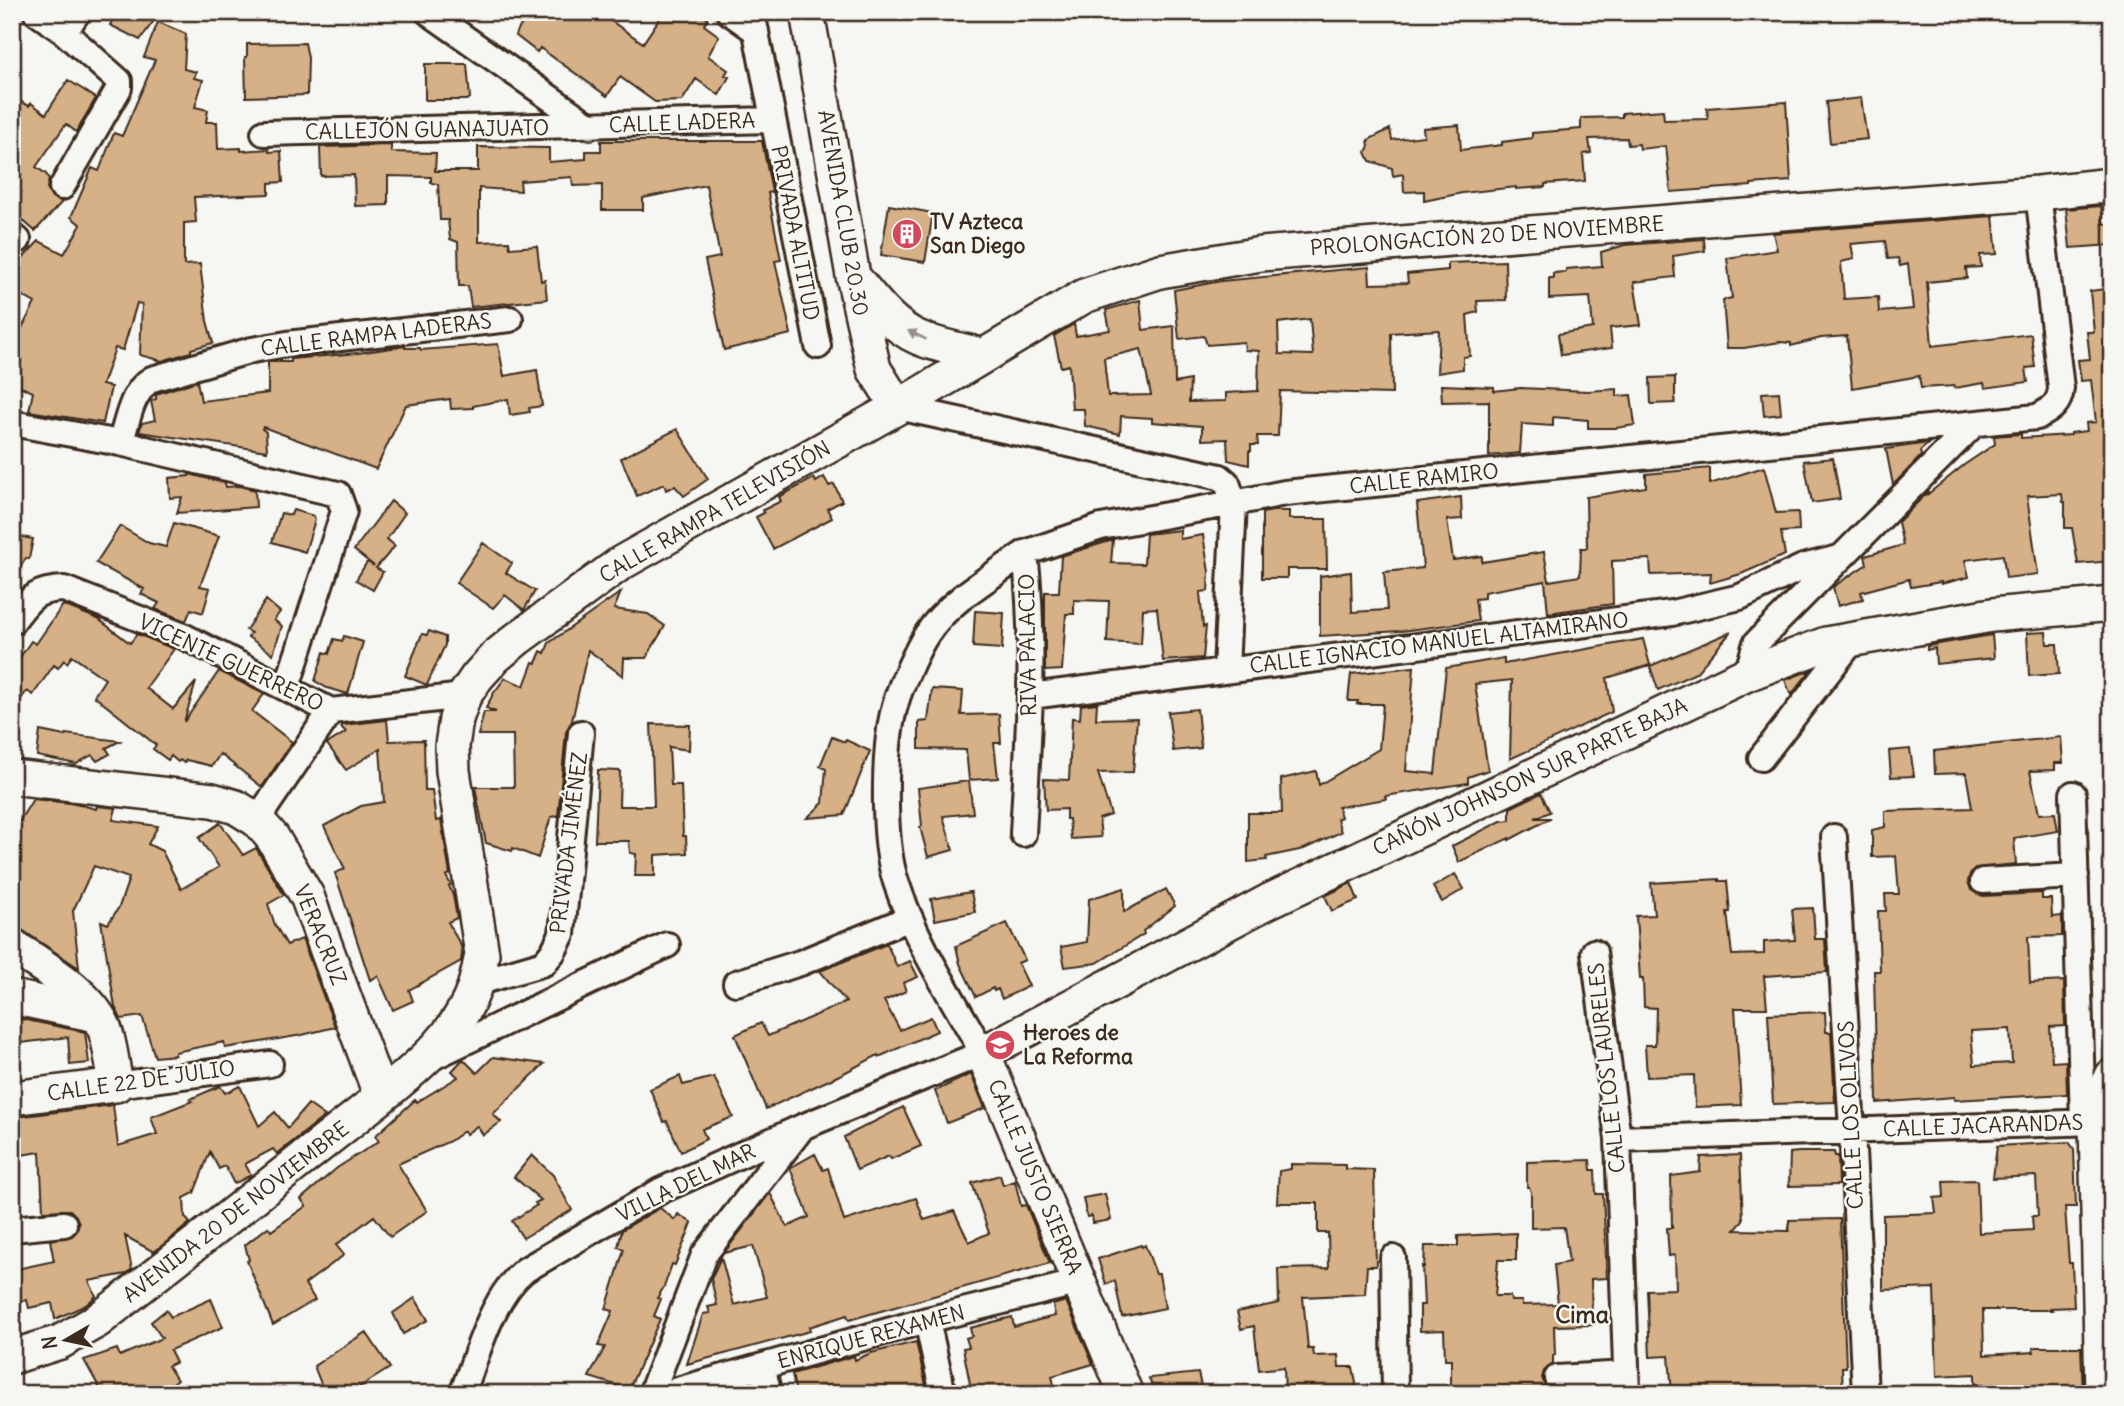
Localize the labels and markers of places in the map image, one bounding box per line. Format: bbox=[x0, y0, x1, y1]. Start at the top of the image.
place label: TV Azteca San Diego bbox=[930, 208, 1025, 259]
building icon: TV Azteca San Diego bbox=[890, 217, 924, 251]
place label: Heroes de La Reforma bbox=[1023, 1019, 1133, 1070]
school or university icon: Heroes de La Reforma bbox=[983, 1028, 1017, 1062]

